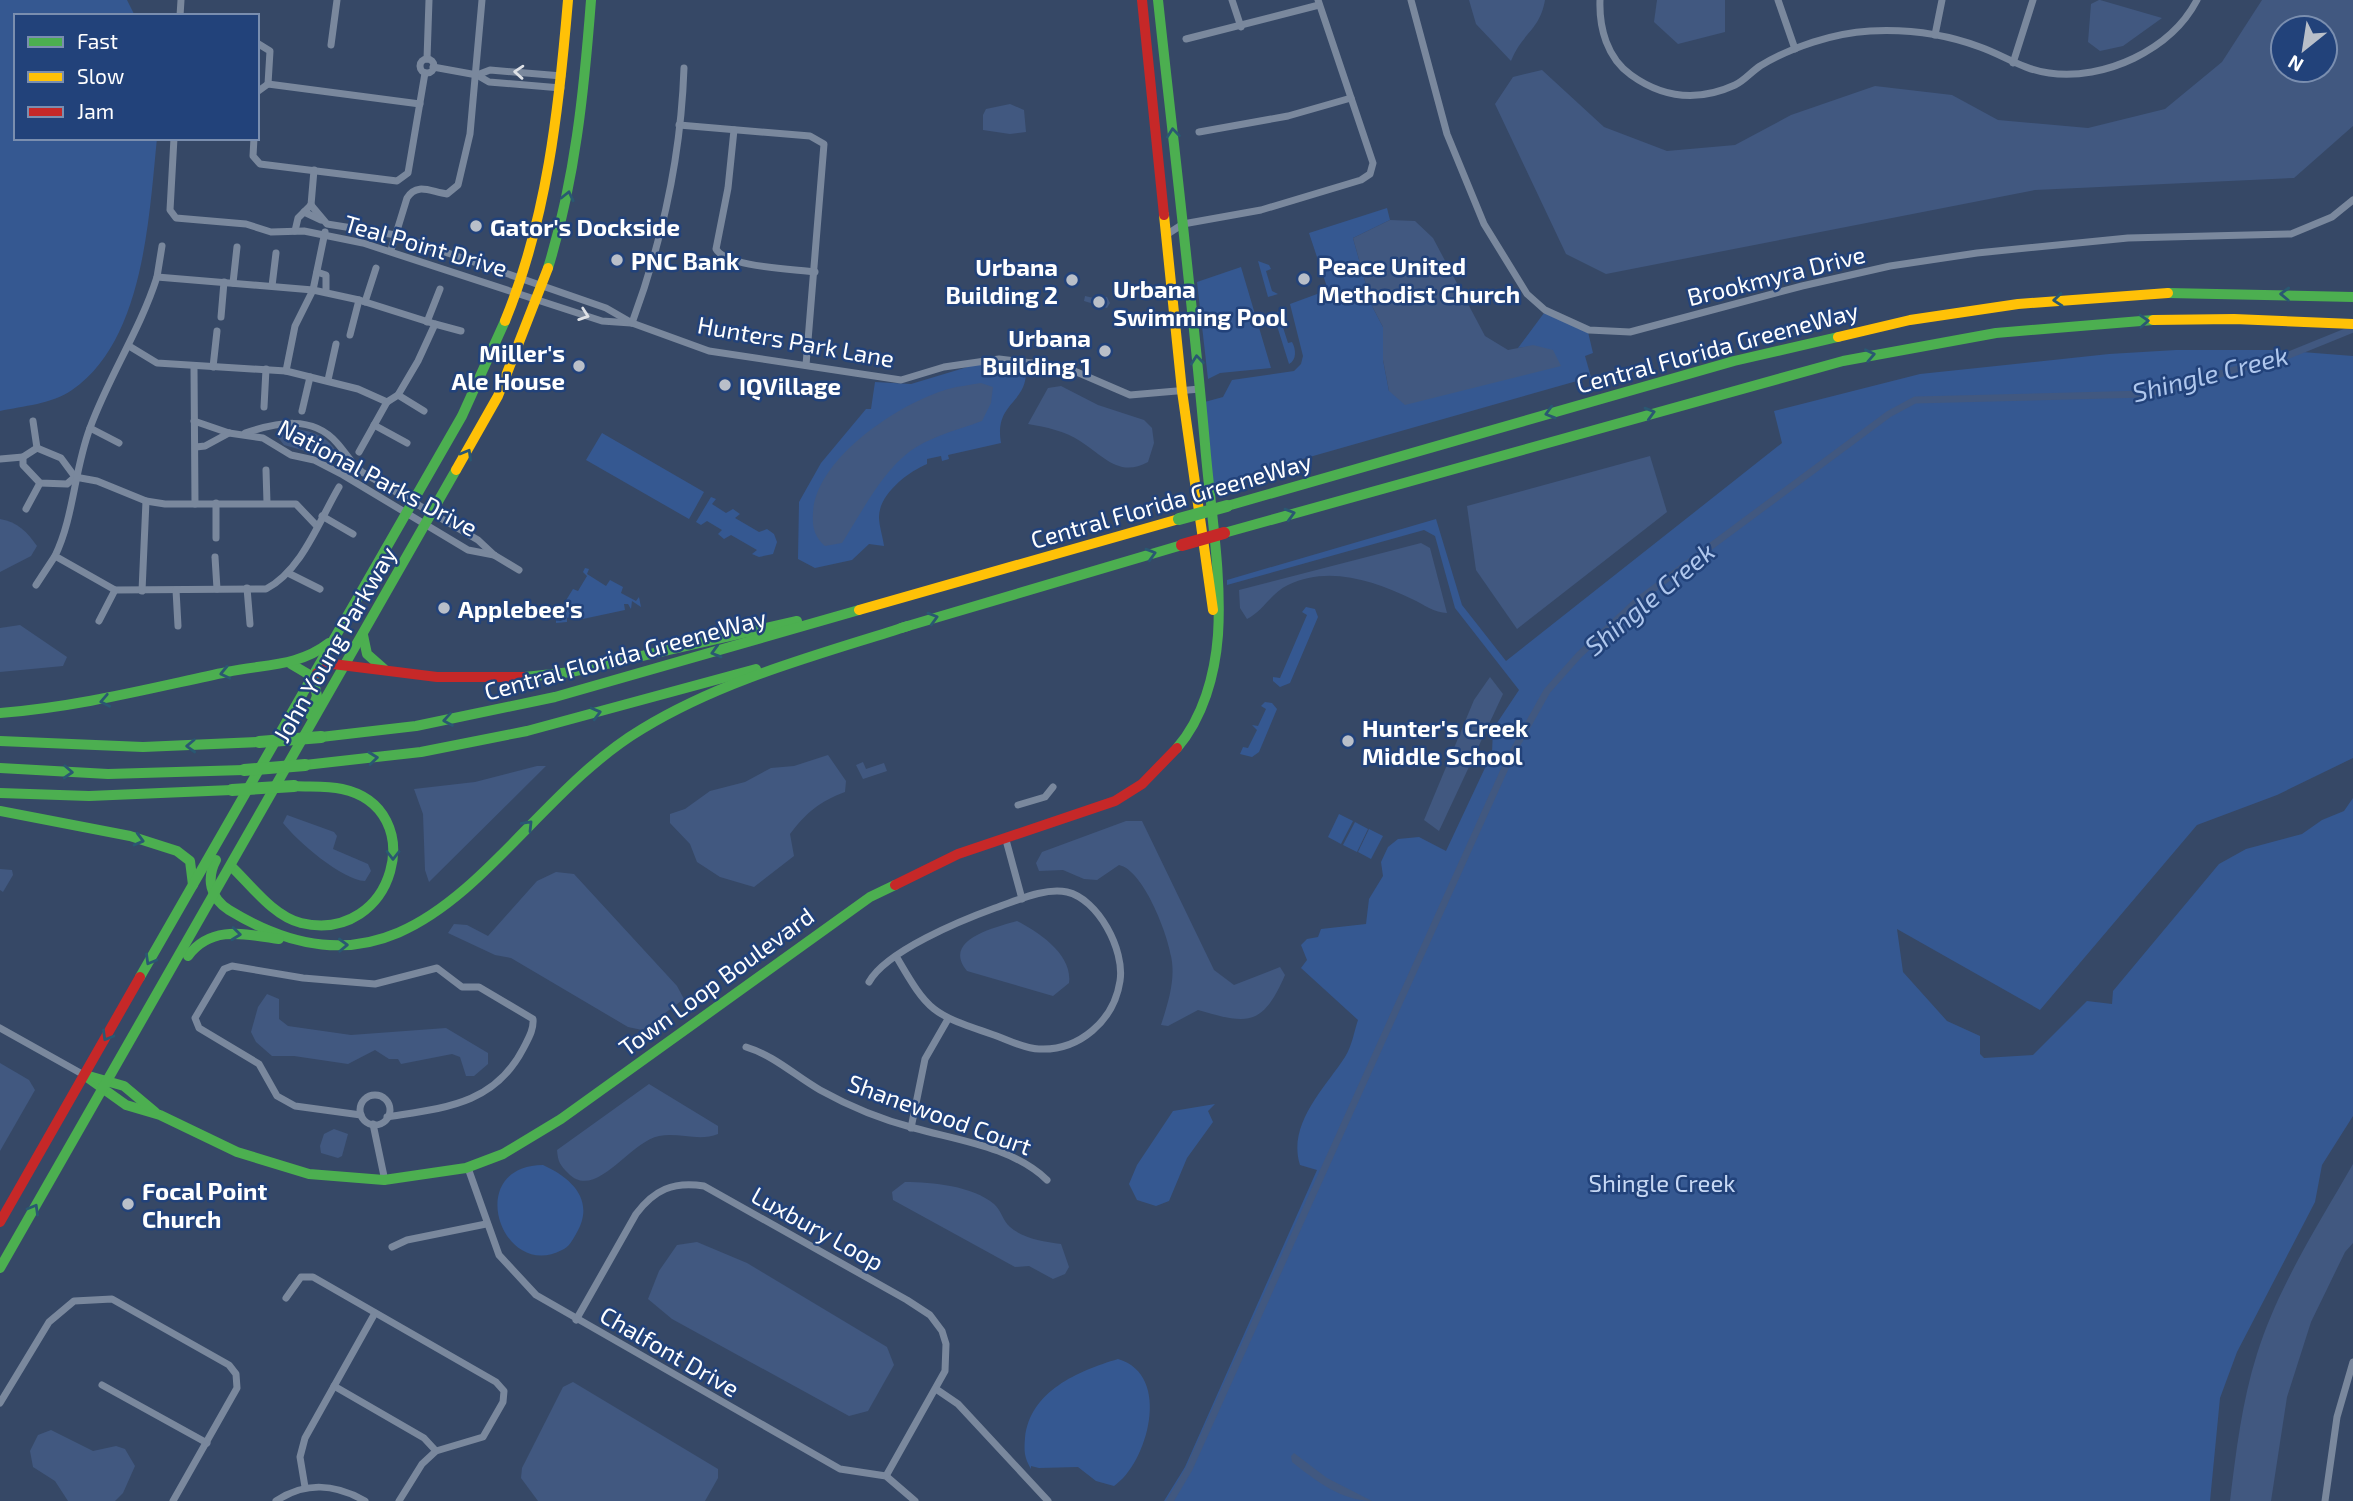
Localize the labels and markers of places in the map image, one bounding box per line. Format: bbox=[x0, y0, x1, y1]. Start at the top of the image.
place label: Gator's Dockside bbox=[490, 212, 680, 241]
marker: Gator's Dockside bbox=[468, 218, 484, 234]
place label: PNC Bank bbox=[631, 246, 740, 275]
place label: Peace United Methodist Church bbox=[1318, 251, 1520, 308]
marker: PNC Bank bbox=[609, 252, 625, 268]
place label: Urbana Building 2 bbox=[945, 252, 1058, 309]
marker: Peace United Methodist Church bbox=[1296, 271, 1312, 287]
marker: Urbana Building 2 bbox=[1064, 272, 1080, 288]
place label: Urbana Swimming Pool bbox=[1113, 274, 1288, 331]
marker: Urbana Swimming Pool bbox=[1091, 294, 1107, 310]
place label: Urbana Building 1 bbox=[982, 323, 1091, 380]
place label: Miller's Ale House bbox=[451, 338, 565, 395]
marker: Urbana Building 1 bbox=[1097, 343, 1113, 359]
marker: Miller's Ale House bbox=[571, 358, 587, 374]
place label: IQVillage bbox=[739, 371, 841, 401]
marker: IQVillage bbox=[717, 377, 733, 393]
place label: Applebee's bbox=[458, 594, 583, 623]
marker: Applebee's bbox=[436, 600, 452, 616]
place label: Hunter's Creek Middle School bbox=[1362, 713, 1529, 770]
marker: Hunter's Creek Middle School bbox=[1340, 733, 1356, 749]
place label: Focal Point Church bbox=[142, 1176, 268, 1233]
marker: Focal Point Church bbox=[120, 1196, 136, 1212]

